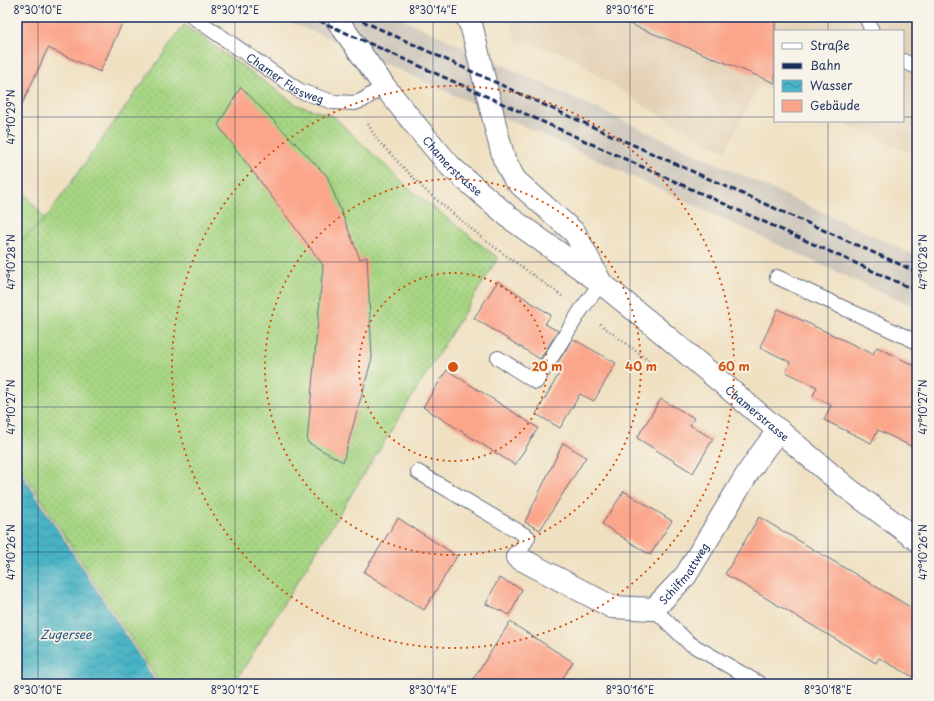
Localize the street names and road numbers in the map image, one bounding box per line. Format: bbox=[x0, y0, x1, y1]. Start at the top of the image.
street label: Chamer Fussweg bbox=[243, 48, 326, 107]
street label: Chamerstrasse bbox=[419, 132, 487, 199]
street label: Chamerstrasse bbox=[722, 381, 793, 445]
street label: Schilfmattweg bbox=[654, 539, 712, 608]

